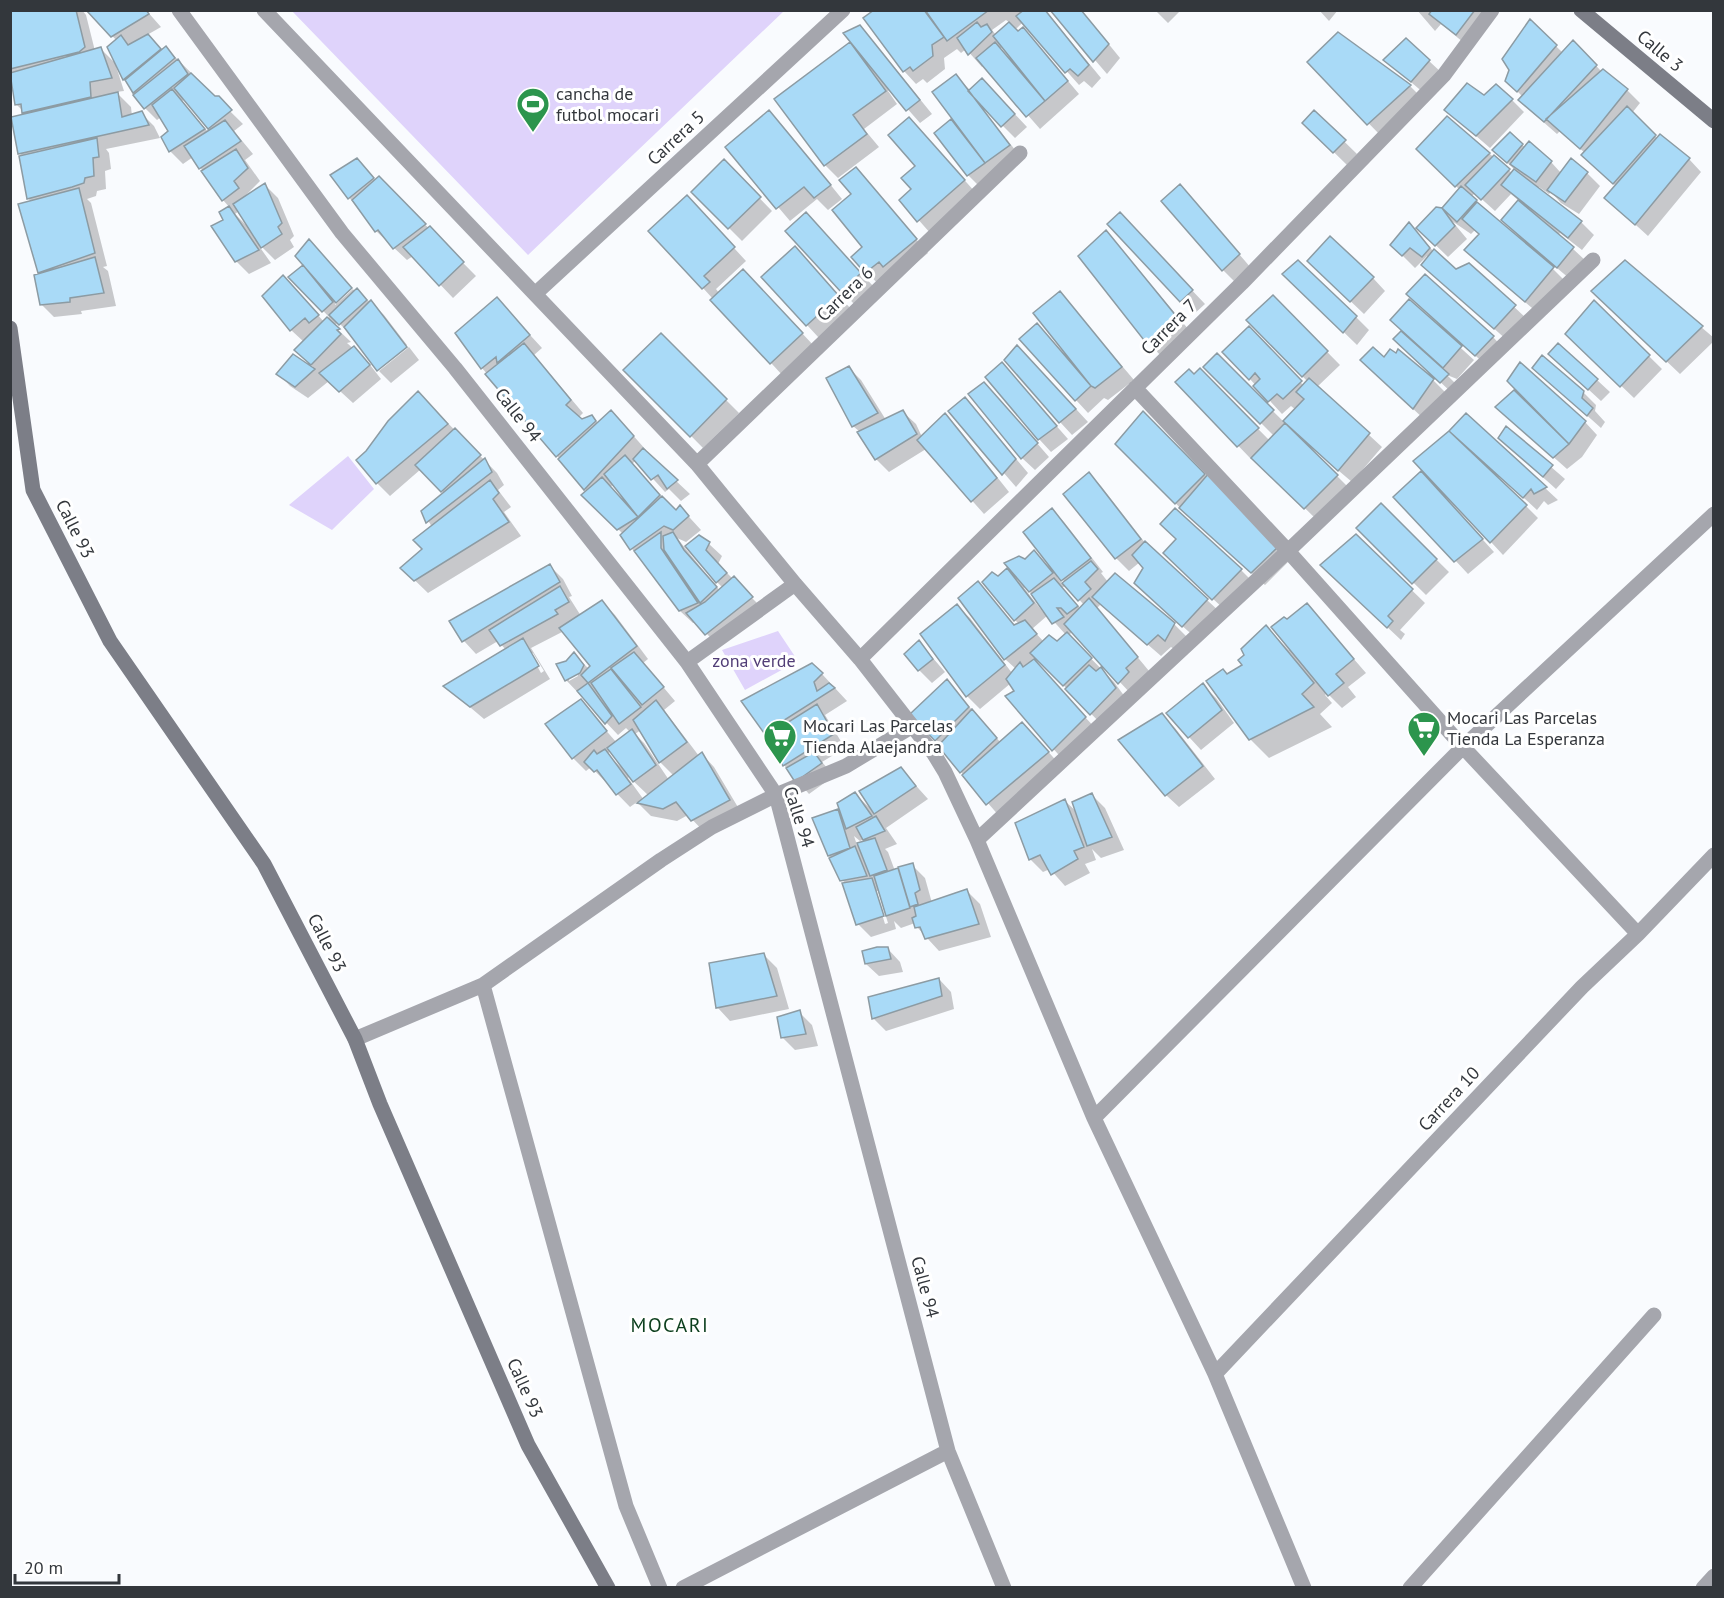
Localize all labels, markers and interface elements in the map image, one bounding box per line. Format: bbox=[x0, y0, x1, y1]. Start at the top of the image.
street label: Calle 3 bbox=[1633, 25, 1688, 77]
place label: cancha de futbol mocari bbox=[556, 82, 659, 126]
sports icon: cancha de futbol mocari bbox=[515, 86, 551, 133]
street label: Carrera 5 bbox=[642, 105, 709, 170]
street label: Carrera 6 bbox=[812, 261, 878, 326]
street label: Carrera 7 bbox=[1136, 294, 1202, 360]
street label: Calle 94 bbox=[490, 383, 547, 447]
street label: Calle 93 bbox=[51, 495, 100, 562]
park label: zona verde bbox=[712, 649, 796, 672]
place label: Mocari Las Parcelas Tienda La Esperanza bbox=[1447, 706, 1605, 750]
supermarket icon: Mocari Las Parcelas Tienda La Esperanza bbox=[1406, 710, 1442, 757]
place label: Mocari Las Parcelas Tienda Alaejandra bbox=[803, 714, 953, 758]
supermarket icon: Mocari Las Parcelas Tienda Alaejandra bbox=[762, 718, 798, 765]
street label: Calle 94 bbox=[779, 783, 820, 851]
street label: Calle 93 bbox=[303, 909, 352, 976]
street label: Carrera 10 bbox=[1413, 1062, 1484, 1136]
street label: Calle 94 bbox=[906, 1253, 945, 1320]
district label: MOCARI bbox=[631, 1312, 709, 1338]
street label: Calle 93 bbox=[502, 1354, 549, 1421]
scale bar bbox=[15, 1547, 118, 1585]
text: 20 m bbox=[24, 1556, 63, 1579]

